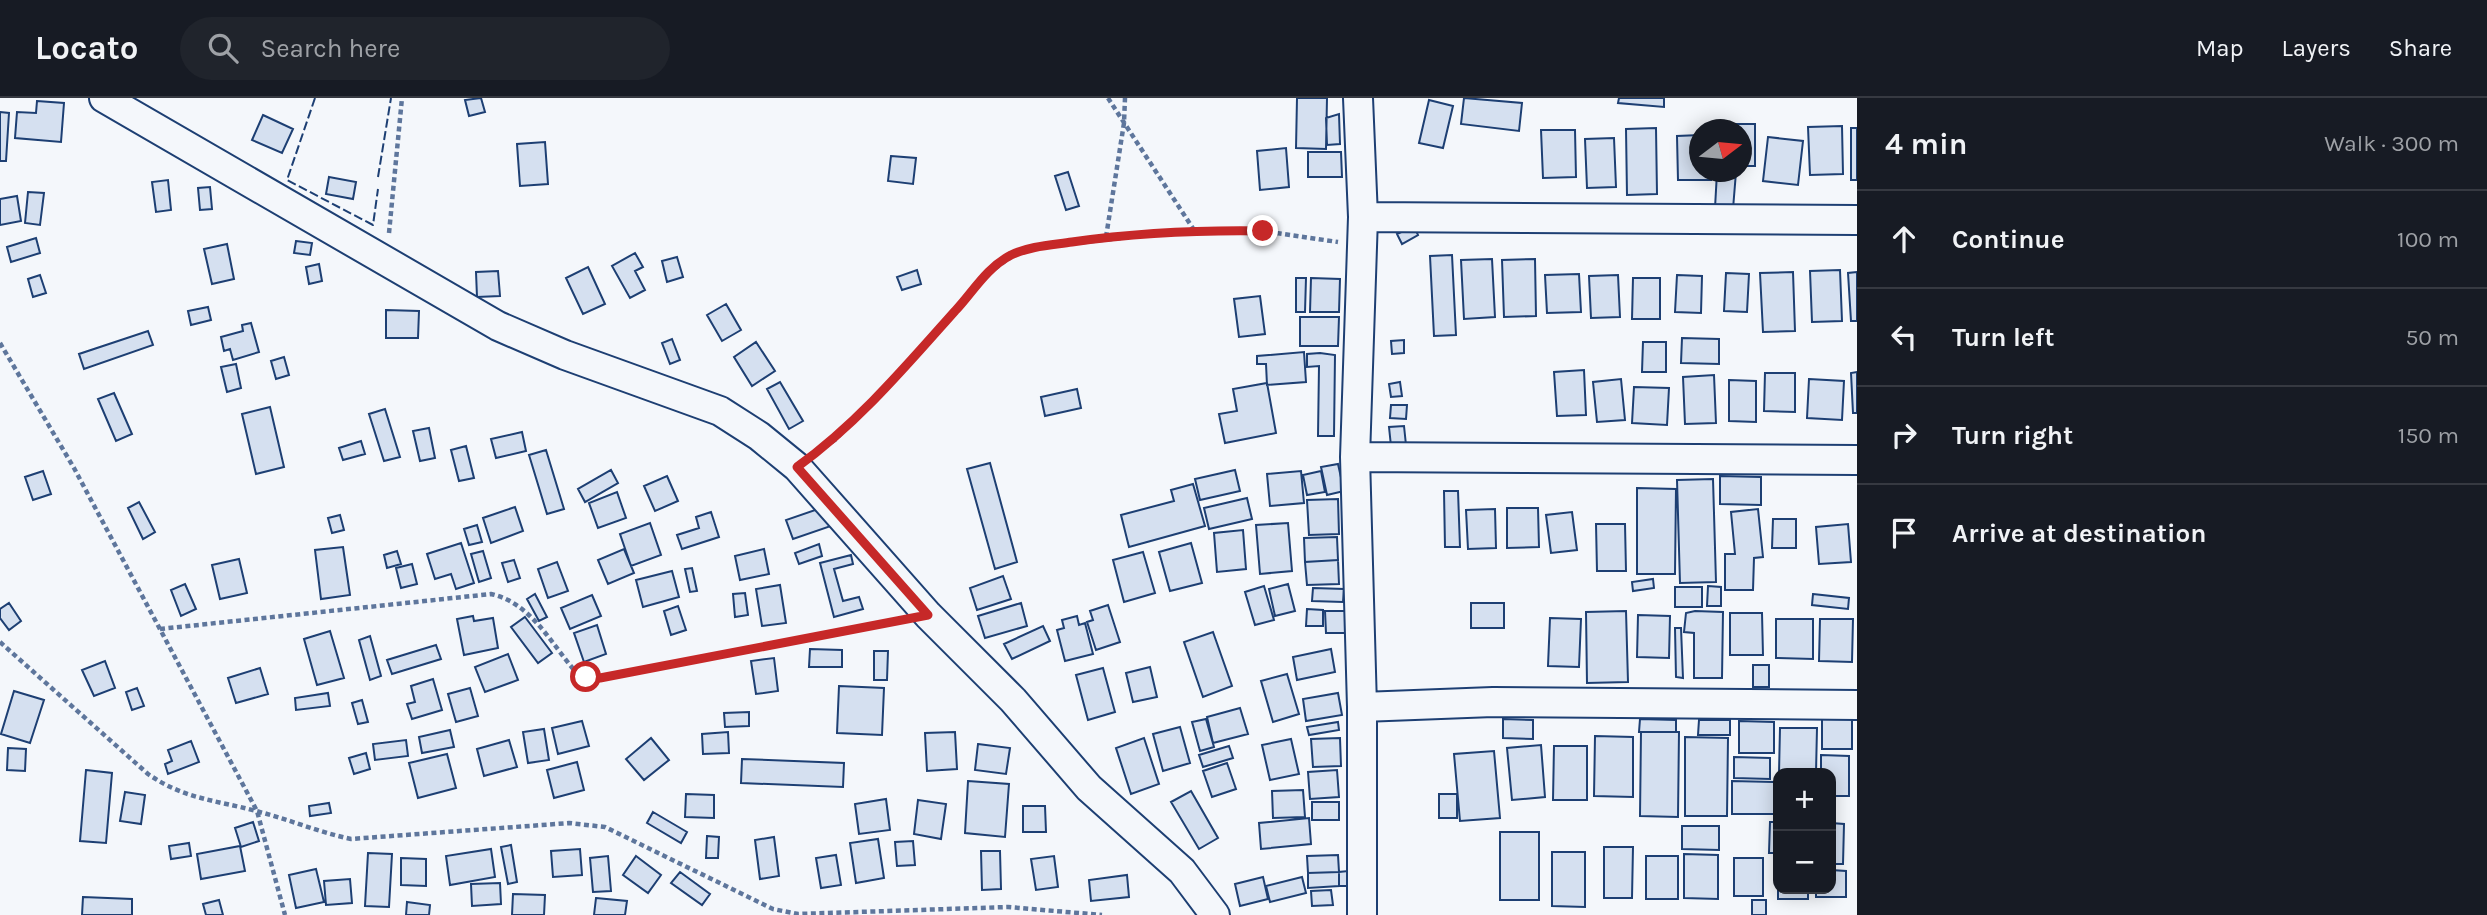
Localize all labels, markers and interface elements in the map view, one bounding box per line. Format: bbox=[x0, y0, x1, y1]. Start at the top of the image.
search box bbox=[180, 17, 670, 80]
text: Locato bbox=[35, 29, 138, 67]
icon: search bbox=[204, 29, 242, 67]
text: Search here bbox=[260, 33, 400, 64]
text: Map bbox=[2196, 34, 2244, 62]
text: Layers bbox=[2282, 34, 2351, 62]
text: Share bbox=[2389, 34, 2452, 62]
north arrow bbox=[1689, 119, 1752, 182]
text: 4 min bbox=[1885, 126, 1967, 162]
text: Walk · 300 m bbox=[2324, 130, 2459, 157]
route end bbox=[1247, 215, 1278, 246]
icon: ahead bbox=[1885, 220, 1923, 258]
text: Continue bbox=[1952, 224, 2064, 255]
text: 100 m bbox=[2397, 226, 2459, 253]
icon: left bbox=[1885, 318, 1923, 356]
text: Turn left bbox=[1952, 322, 2054, 353]
text: 50 m bbox=[2405, 324, 2459, 351]
icon: right bbox=[1885, 416, 1923, 454]
text: Turn right bbox=[1952, 420, 2073, 451]
text: 150 m bbox=[2398, 422, 2459, 449]
icon: arrive bbox=[1885, 514, 1923, 552]
text: Arrive at destination bbox=[1952, 518, 2206, 549]
route start bbox=[570, 661, 601, 692]
map controls bbox=[1773, 768, 1836, 894]
button: + bbox=[1773, 768, 1836, 831]
button: − bbox=[1773, 831, 1836, 894]

